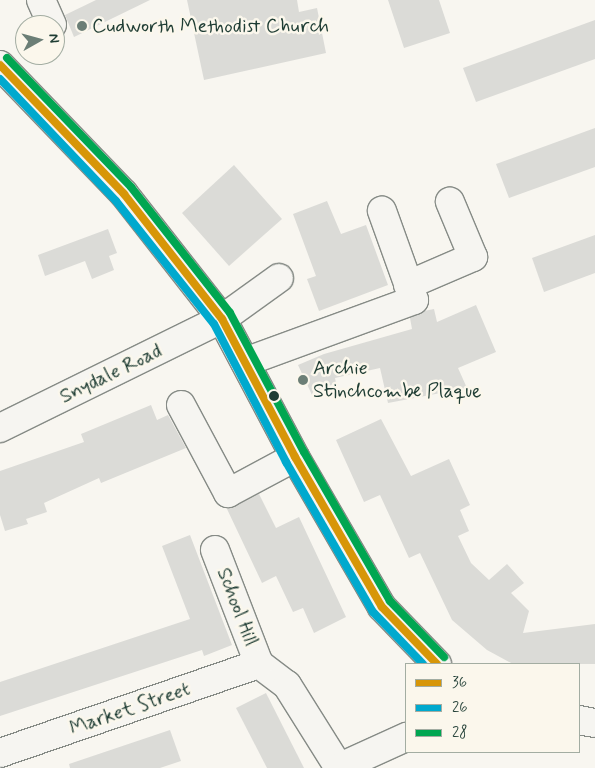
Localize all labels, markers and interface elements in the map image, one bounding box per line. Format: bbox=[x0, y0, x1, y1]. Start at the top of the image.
place label: Cudworth Methodist Church bbox=[92, 14, 329, 38]
north arrow bbox=[15, 15, 65, 65]
marker: Cudworth Methodist Church bbox=[76, 20, 88, 32]
text: N bbox=[44, 33, 63, 44]
street label: Snydale Road bbox=[56, 339, 166, 409]
place label: Archie Stinchcombe Plaque bbox=[313, 356, 482, 403]
marker: Archie Stinchcombe Plaque bbox=[297, 374, 309, 386]
unlabelled marker bbox=[269, 391, 279, 401]
street label: School Hill bbox=[211, 564, 263, 650]
legend bbox=[405, 663, 580, 753]
text: 36 bbox=[452, 673, 467, 693]
street label: Market Street bbox=[65, 677, 195, 741]
text: 26 bbox=[452, 698, 468, 718]
text: 28 bbox=[452, 723, 468, 743]

